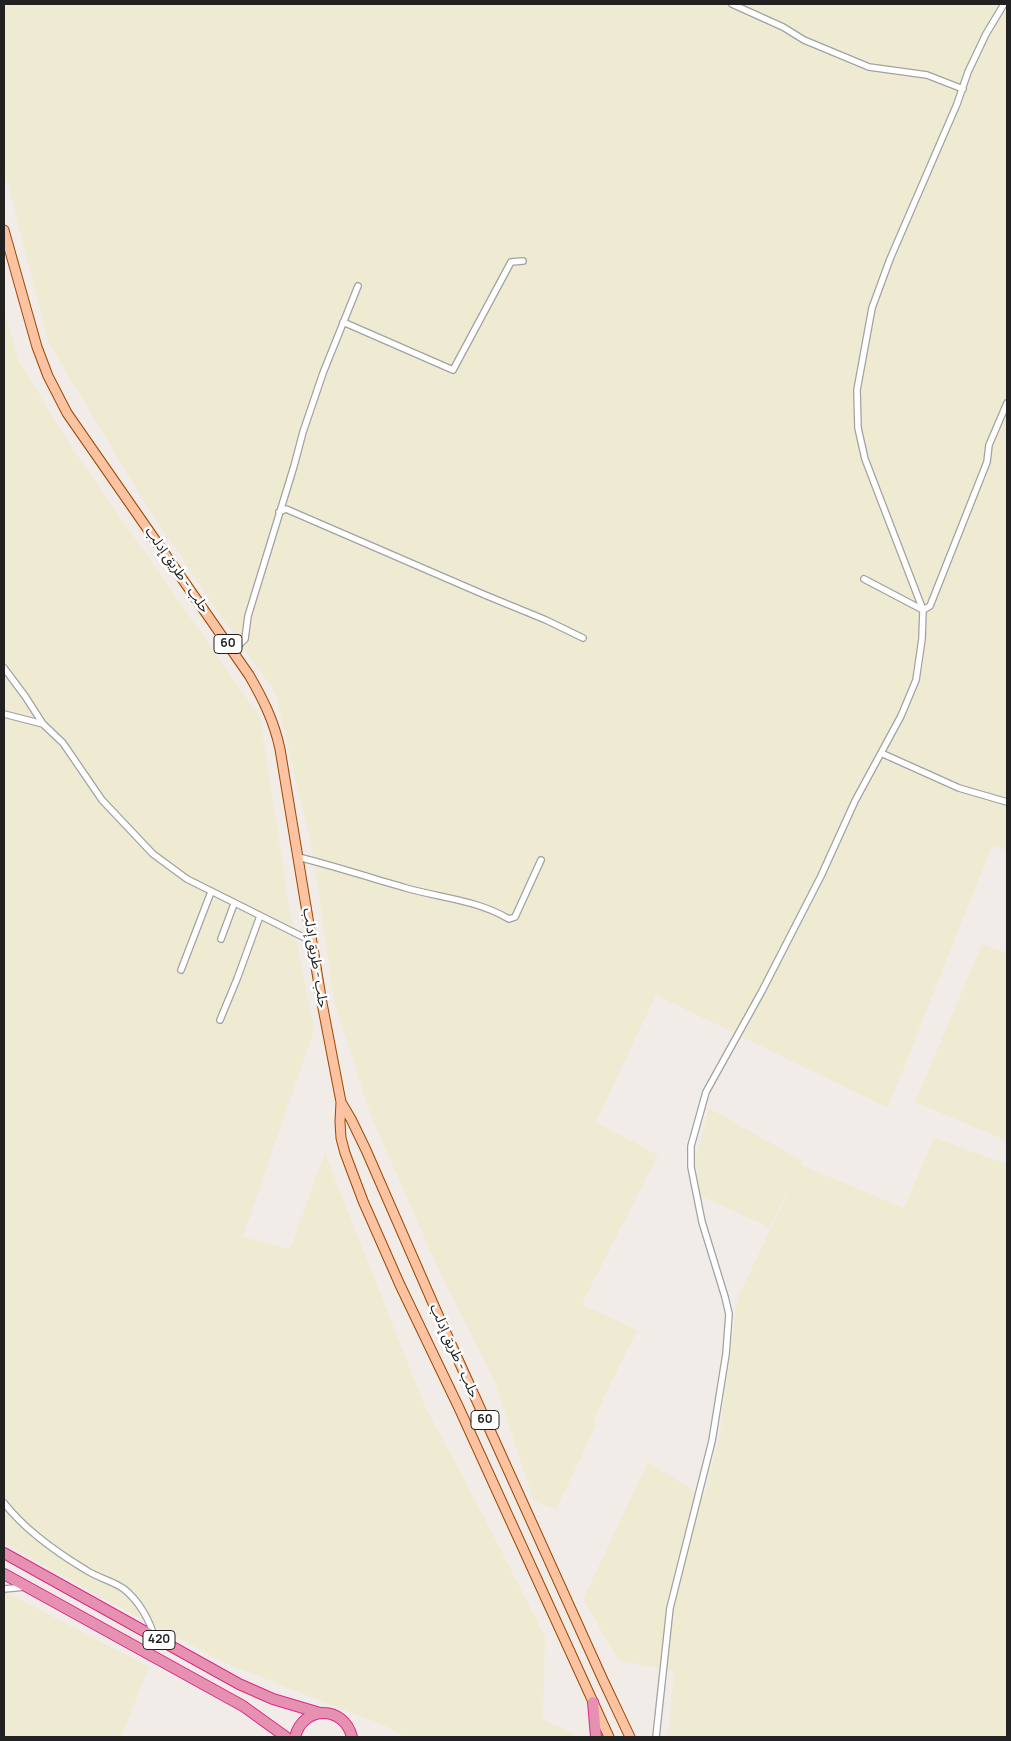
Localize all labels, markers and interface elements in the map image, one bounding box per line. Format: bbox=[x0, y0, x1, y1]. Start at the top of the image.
street label: حلب - طريق إدلب bbox=[141, 524, 213, 616]
road number: 60 bbox=[214, 634, 242, 654]
street label: حلب - طريق إدلب bbox=[299, 907, 331, 1009]
street label: حلب - طريق إدلب bbox=[426, 1301, 482, 1401]
road number: 60 bbox=[471, 1410, 499, 1430]
road number: 420 bbox=[143, 1630, 175, 1650]

